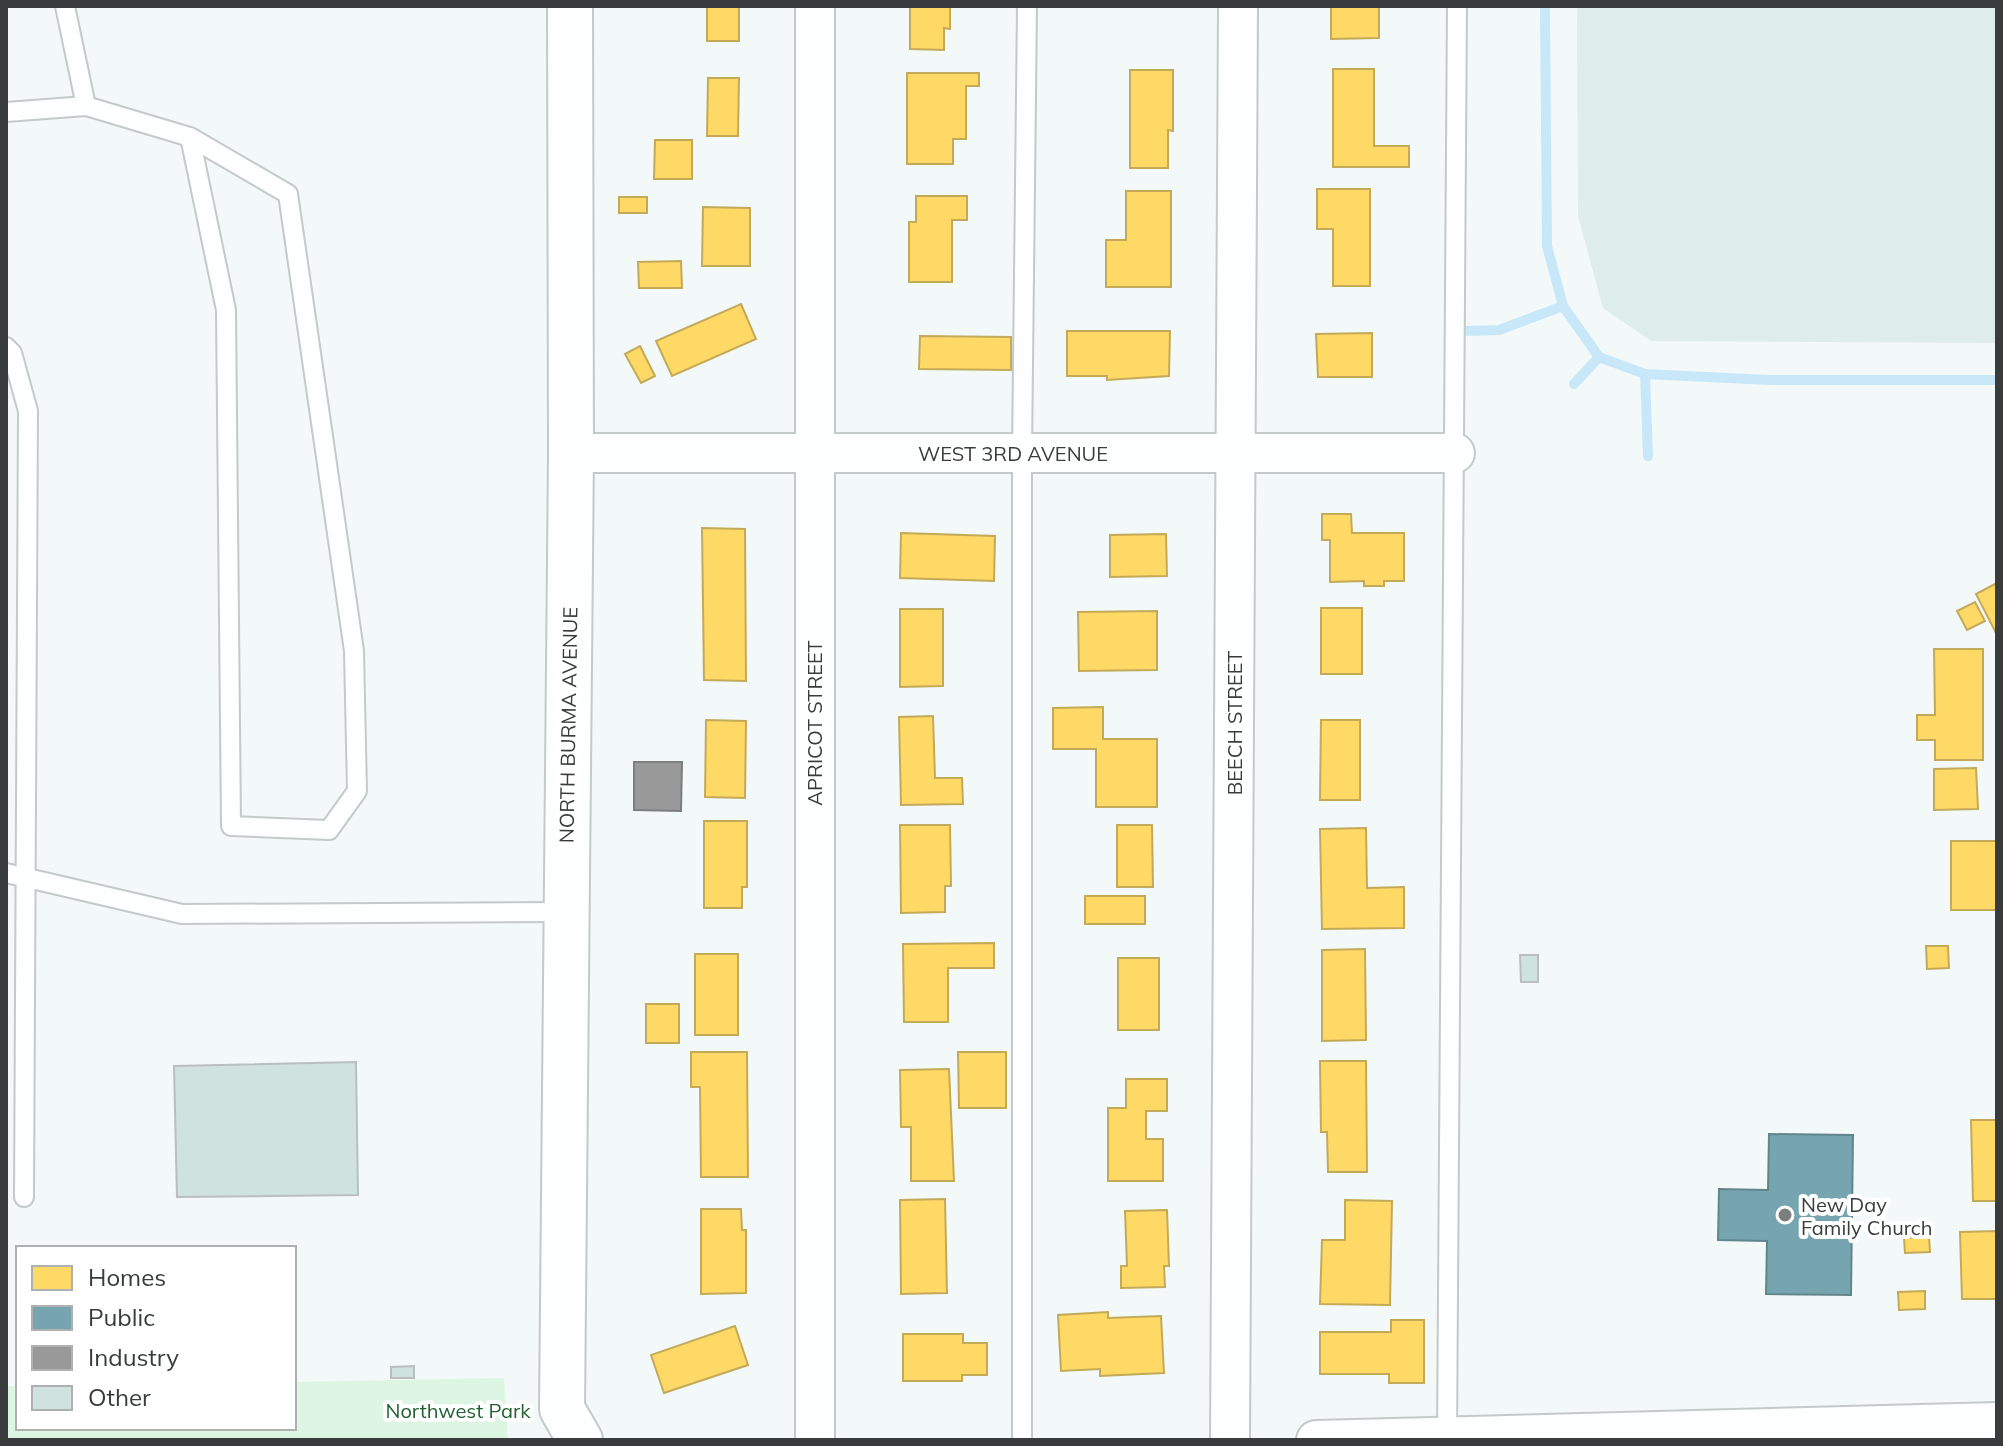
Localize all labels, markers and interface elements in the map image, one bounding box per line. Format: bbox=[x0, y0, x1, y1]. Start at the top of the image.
street label: WEST 3RD AVENUE bbox=[918, 441, 1108, 466]
street label: NORTH BURMA AVENUE bbox=[553, 607, 583, 843]
street label: APRICOT STREET bbox=[802, 640, 827, 806]
street label: BEECH STREET bbox=[1222, 651, 1247, 795]
place label: New Day Family Church bbox=[1801, 1192, 1932, 1240]
marker: New Day Family Church bbox=[1776, 1206, 1794, 1224]
legend bbox=[16, 1246, 296, 1430]
text: Homes bbox=[88, 1262, 166, 1292]
text: Public bbox=[88, 1302, 155, 1332]
text: Industry bbox=[88, 1342, 179, 1372]
text: Other bbox=[88, 1382, 151, 1412]
park label: Northwest Park bbox=[385, 1398, 531, 1423]

